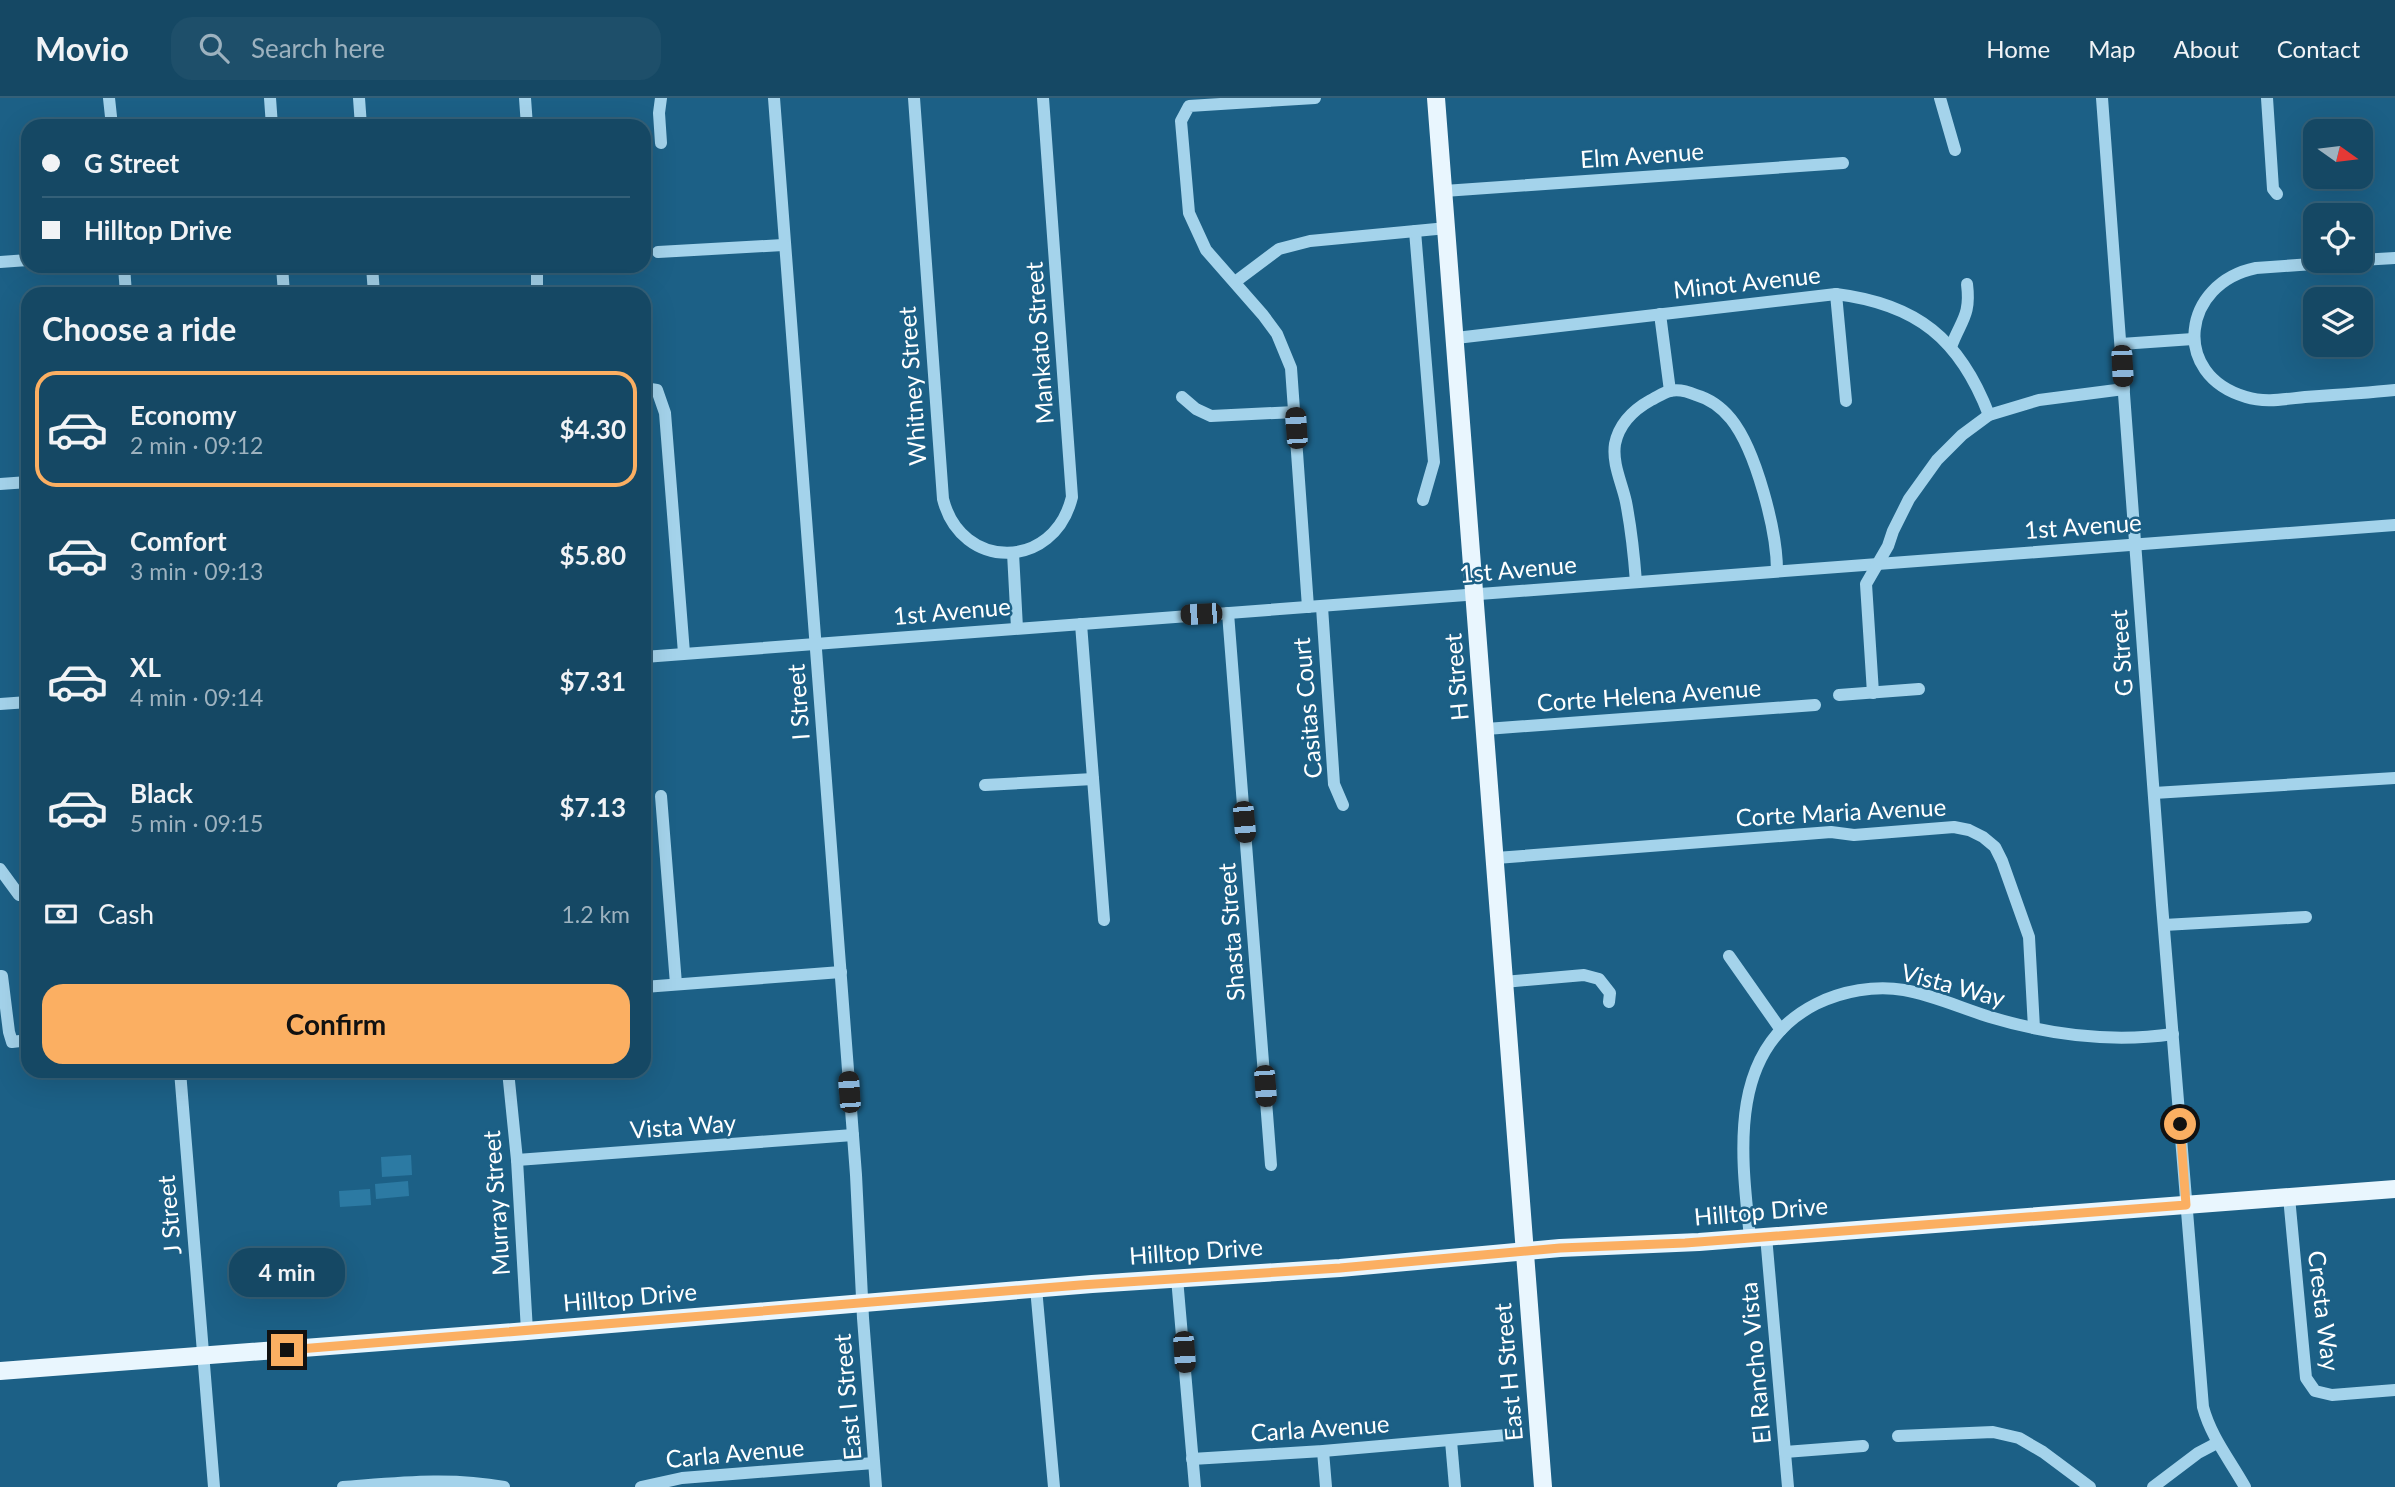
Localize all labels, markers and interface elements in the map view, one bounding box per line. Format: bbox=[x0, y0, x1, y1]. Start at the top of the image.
search box bbox=[171, 17, 661, 80]
text: Movio bbox=[35, 28, 129, 68]
icon: search bbox=[195, 29, 233, 67]
text: Search here bbox=[251, 32, 385, 64]
text: Home bbox=[1986, 34, 2050, 63]
text: Map bbox=[2088, 34, 2136, 63]
text: About bbox=[2174, 34, 2239, 63]
text: Contact bbox=[2277, 34, 2360, 63]
north arrow bbox=[2303, 119, 2373, 189]
map controls bbox=[2303, 119, 2373, 357]
street label: Elm Avenue bbox=[1579, 136, 1705, 173]
text: G Street bbox=[84, 147, 179, 179]
button: locate bbox=[2303, 203, 2373, 273]
text: Hilltop Drive bbox=[84, 214, 232, 246]
street label: Minot Avenue bbox=[1672, 259, 1822, 304]
street label: Mankato Street bbox=[1018, 261, 1059, 425]
button: layers bbox=[2303, 287, 2373, 357]
street label: Whitney Street bbox=[891, 305, 932, 467]
text: Choose a ride bbox=[42, 309, 236, 348]
car bbox=[2111, 344, 2134, 388]
icon: car bbox=[46, 398, 109, 461]
text: Economy bbox=[130, 399, 236, 431]
car bbox=[1285, 406, 1308, 450]
text: $4.30 bbox=[560, 413, 626, 445]
text: 2 min · 09:12 bbox=[130, 431, 263, 459]
street label: 1st Avenue bbox=[2023, 507, 2143, 544]
icon: car bbox=[46, 524, 109, 587]
text: Comfort bbox=[130, 525, 227, 557]
text: $5.80 bbox=[560, 539, 626, 571]
street label: 1st Avenue bbox=[1458, 549, 1578, 588]
text: 3 min · 09:13 bbox=[130, 557, 263, 585]
street label: 1st Avenue bbox=[892, 591, 1012, 630]
car bbox=[1180, 602, 1223, 626]
street label: G Street bbox=[2103, 608, 2138, 697]
street label: H Street bbox=[1437, 632, 1474, 722]
street label: Casitas Court bbox=[1286, 636, 1327, 780]
icon: car bbox=[46, 650, 109, 713]
text: XL bbox=[130, 651, 161, 683]
street label: I Street bbox=[780, 663, 815, 741]
text: $7.31 bbox=[560, 665, 626, 697]
street label: Corte Helena Avenue bbox=[1536, 672, 1762, 717]
text: 4 min · 09:14 bbox=[130, 683, 263, 711]
icon: car bbox=[46, 776, 109, 839]
text: Black bbox=[130, 777, 193, 809]
text: $7.13 bbox=[560, 791, 626, 823]
street label: Corte Maria Avenue bbox=[1735, 792, 1947, 831]
car bbox=[1232, 800, 1257, 844]
text: 5 min · 09:15 bbox=[130, 809, 263, 837]
street label: Shasta Street bbox=[1211, 862, 1250, 1002]
icon: cash bbox=[42, 895, 80, 933]
text: Cash bbox=[98, 898, 154, 930]
text: 1.2 km bbox=[561, 900, 630, 928]
street label: Vista Way bbox=[1898, 957, 2009, 1012]
button: Confirm bbox=[42, 984, 630, 1064]
car bbox=[1254, 1064, 1277, 1108]
car bbox=[838, 1070, 861, 1114]
street label: Vista Way bbox=[629, 1107, 738, 1144]
route start bbox=[2164, 1108, 2196, 1140]
street label: Murray Street bbox=[476, 1129, 515, 1277]
street label: J Street bbox=[151, 1174, 186, 1256]
street label: Hilltop Drive bbox=[1693, 1190, 1829, 1231]
street label: Hilltop Drive bbox=[1128, 1231, 1264, 1270]
callout: 4 min bbox=[229, 1248, 345, 1298]
street label: Cresta Way bbox=[2303, 1249, 2346, 1373]
text: 4 min bbox=[258, 1258, 316, 1286]
street label: Hilltop Drive bbox=[562, 1276, 698, 1317]
street label: El Rancho Vista bbox=[1733, 1281, 1776, 1445]
street label: East H Street bbox=[1487, 1302, 1528, 1442]
car bbox=[1173, 1330, 1196, 1374]
street label: East I Street bbox=[826, 1332, 866, 1462]
route end bbox=[271, 1334, 303, 1366]
street label: Carla Avenue bbox=[1250, 1408, 1390, 1447]
street label: Carla Avenue bbox=[664, 1432, 805, 1473]

